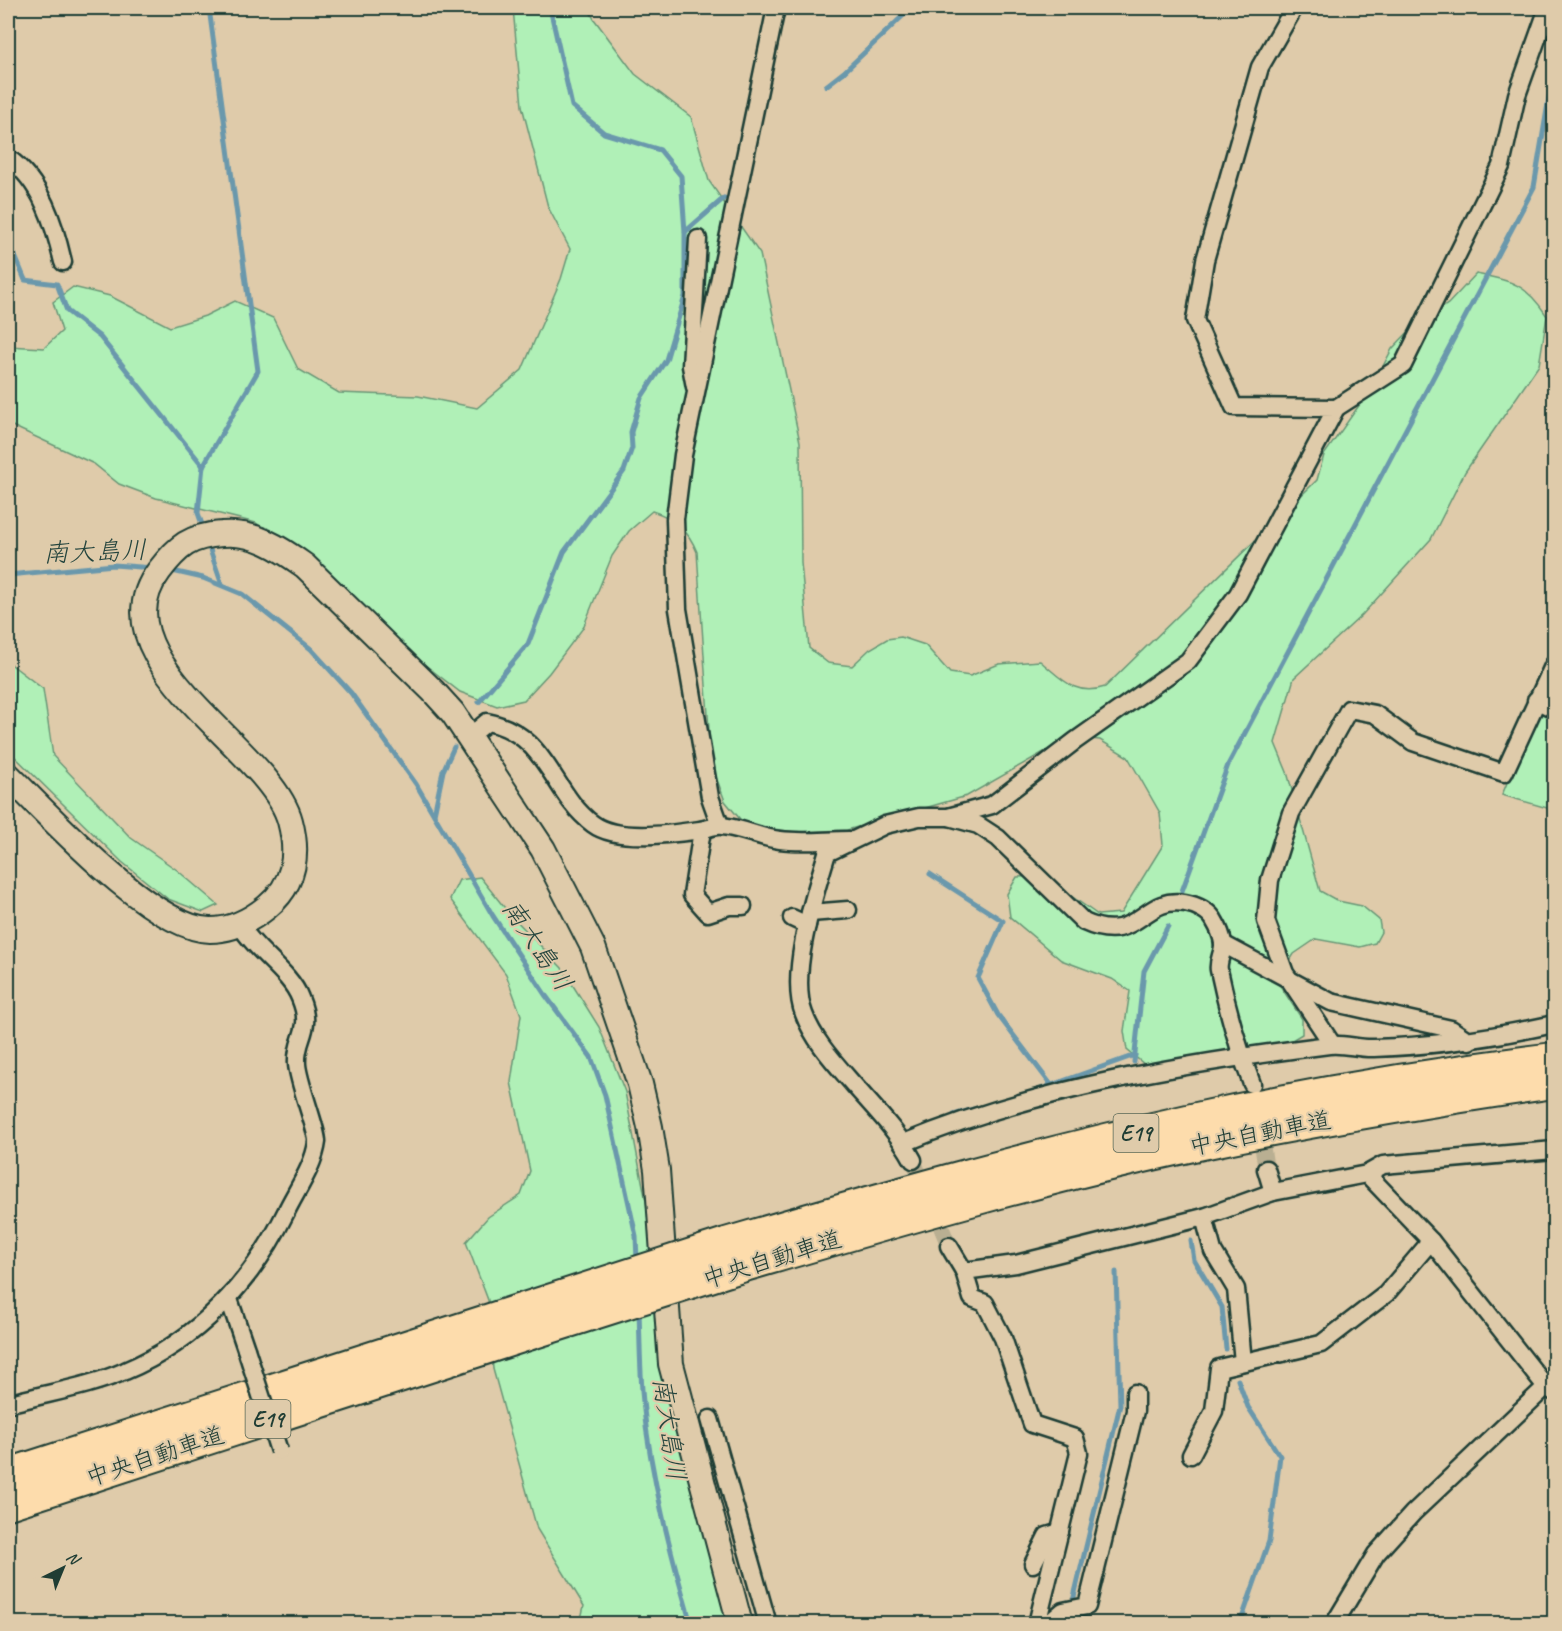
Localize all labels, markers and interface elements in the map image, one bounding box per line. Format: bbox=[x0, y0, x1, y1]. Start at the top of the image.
water label: 南大島川 bbox=[42, 533, 148, 570]
water label: 南大島川 bbox=[495, 893, 580, 998]
street label: 中央自動車道 bbox=[1186, 1105, 1334, 1161]
road number: E19 bbox=[1114, 1114, 1158, 1152]
street label: 中央自動車道 bbox=[699, 1224, 845, 1294]
water label: 南大島川 bbox=[646, 1375, 693, 1483]
road number: E19 bbox=[246, 1400, 290, 1438]
street label: 中央自動車道 bbox=[82, 1419, 228, 1493]
north arrow bbox=[33, 1538, 93, 1598]
text: N bbox=[62, 1547, 85, 1571]

